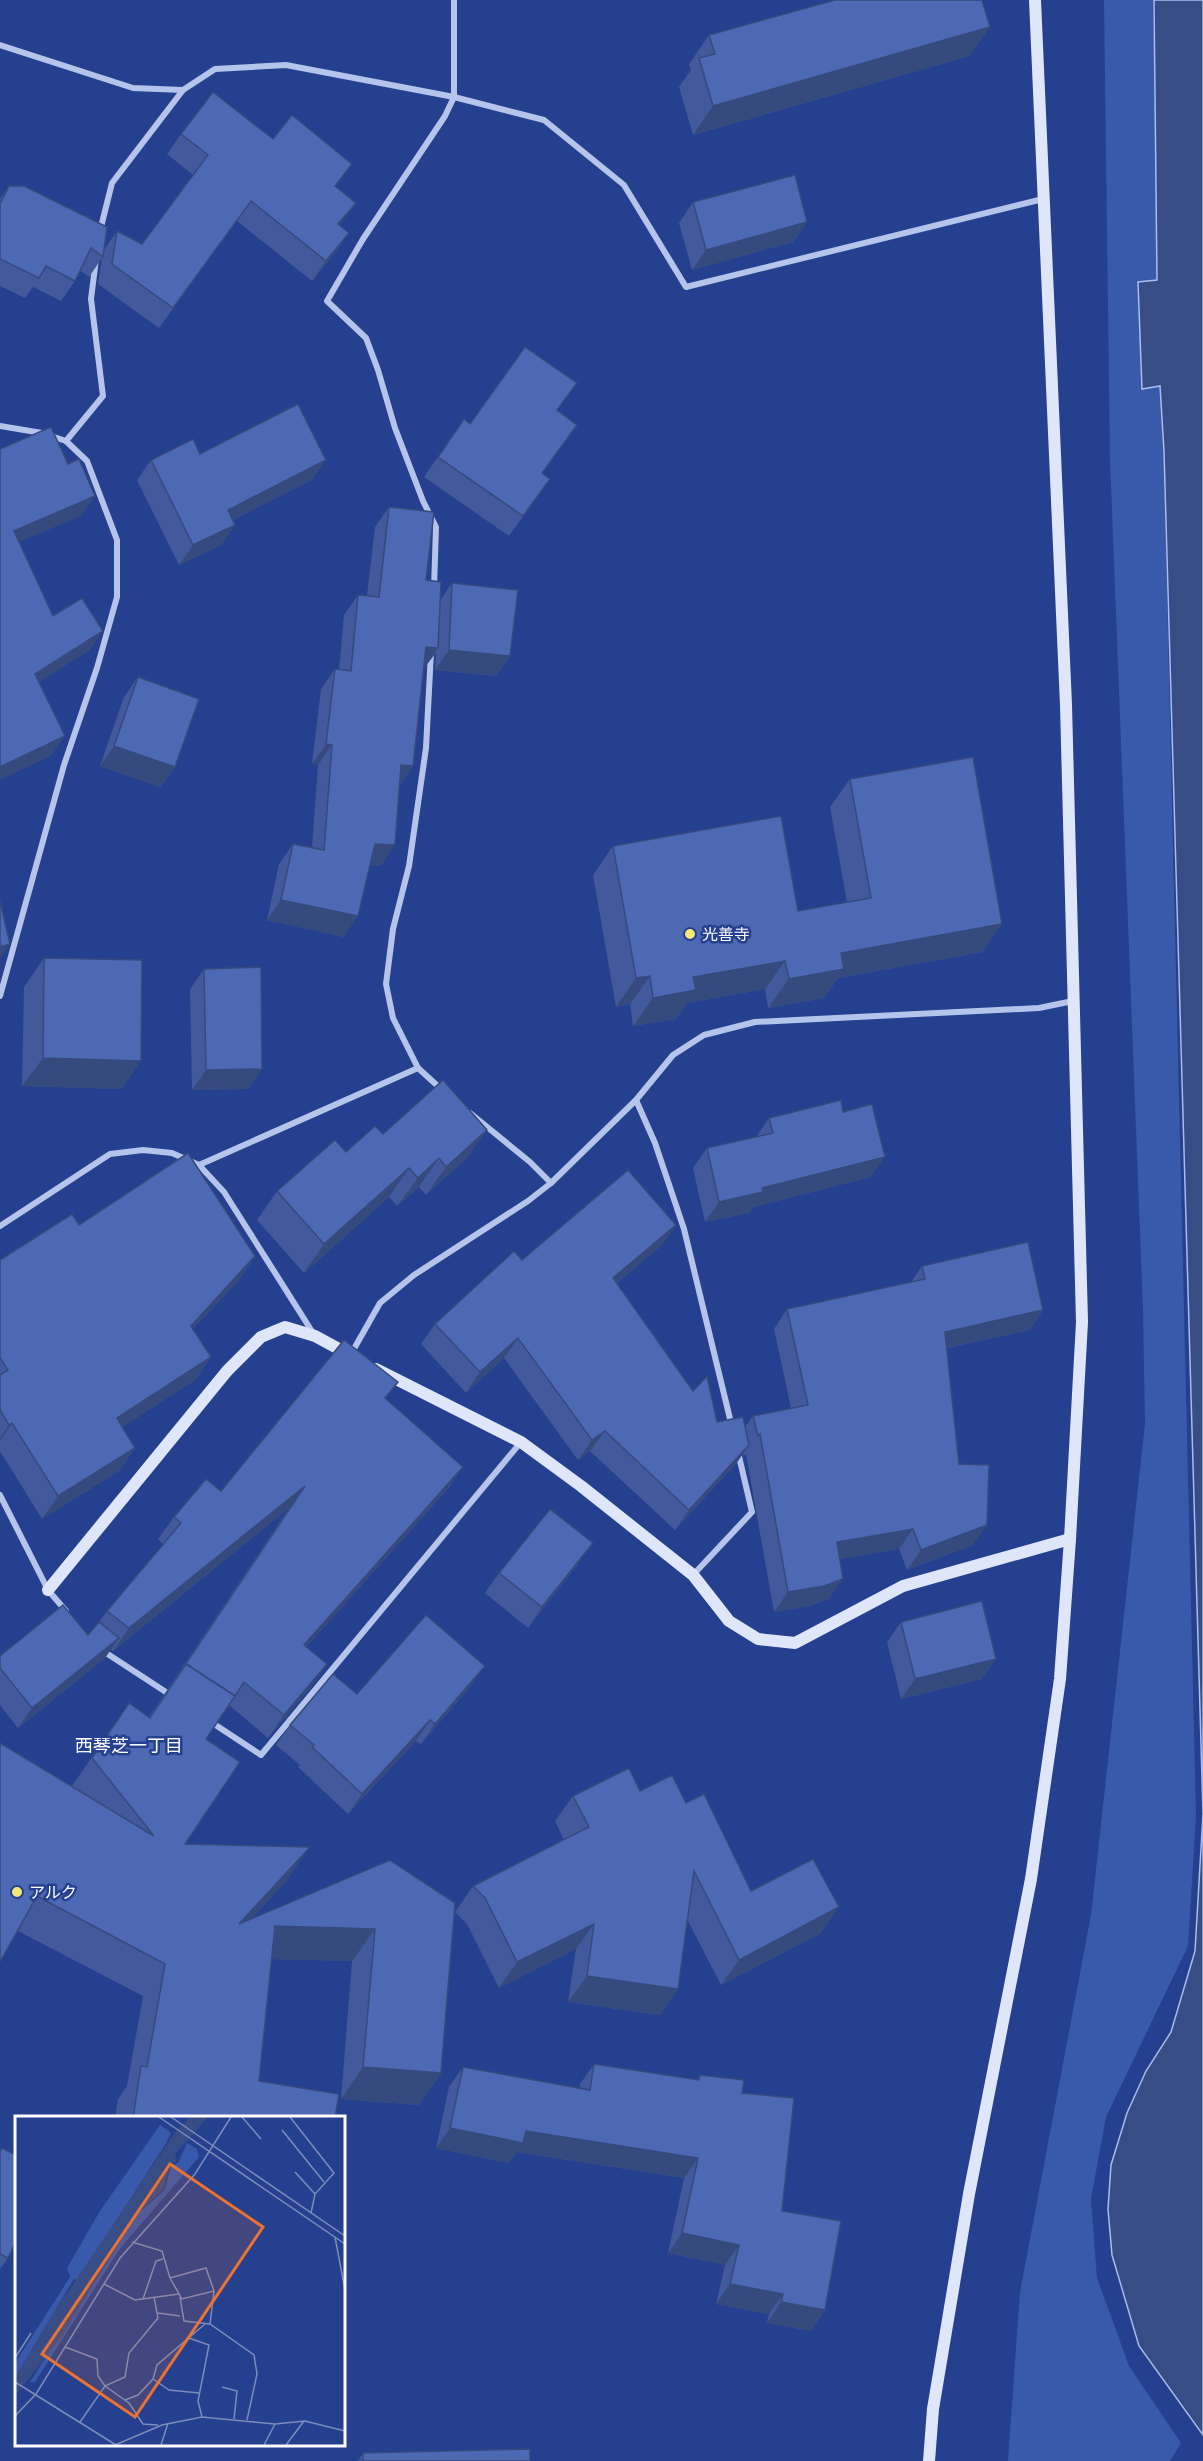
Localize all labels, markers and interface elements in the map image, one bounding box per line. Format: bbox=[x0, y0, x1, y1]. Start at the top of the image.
place label: 光善寺 bbox=[702, 925, 750, 944]
marker: 光善寺 bbox=[683, 927, 697, 941]
district label: 西琴芝一丁目 bbox=[75, 1735, 183, 1756]
place label: アルク bbox=[29, 1883, 77, 1902]
marker: アルク bbox=[10, 1885, 24, 1899]
inset map bbox=[15, 2116, 345, 2446]

